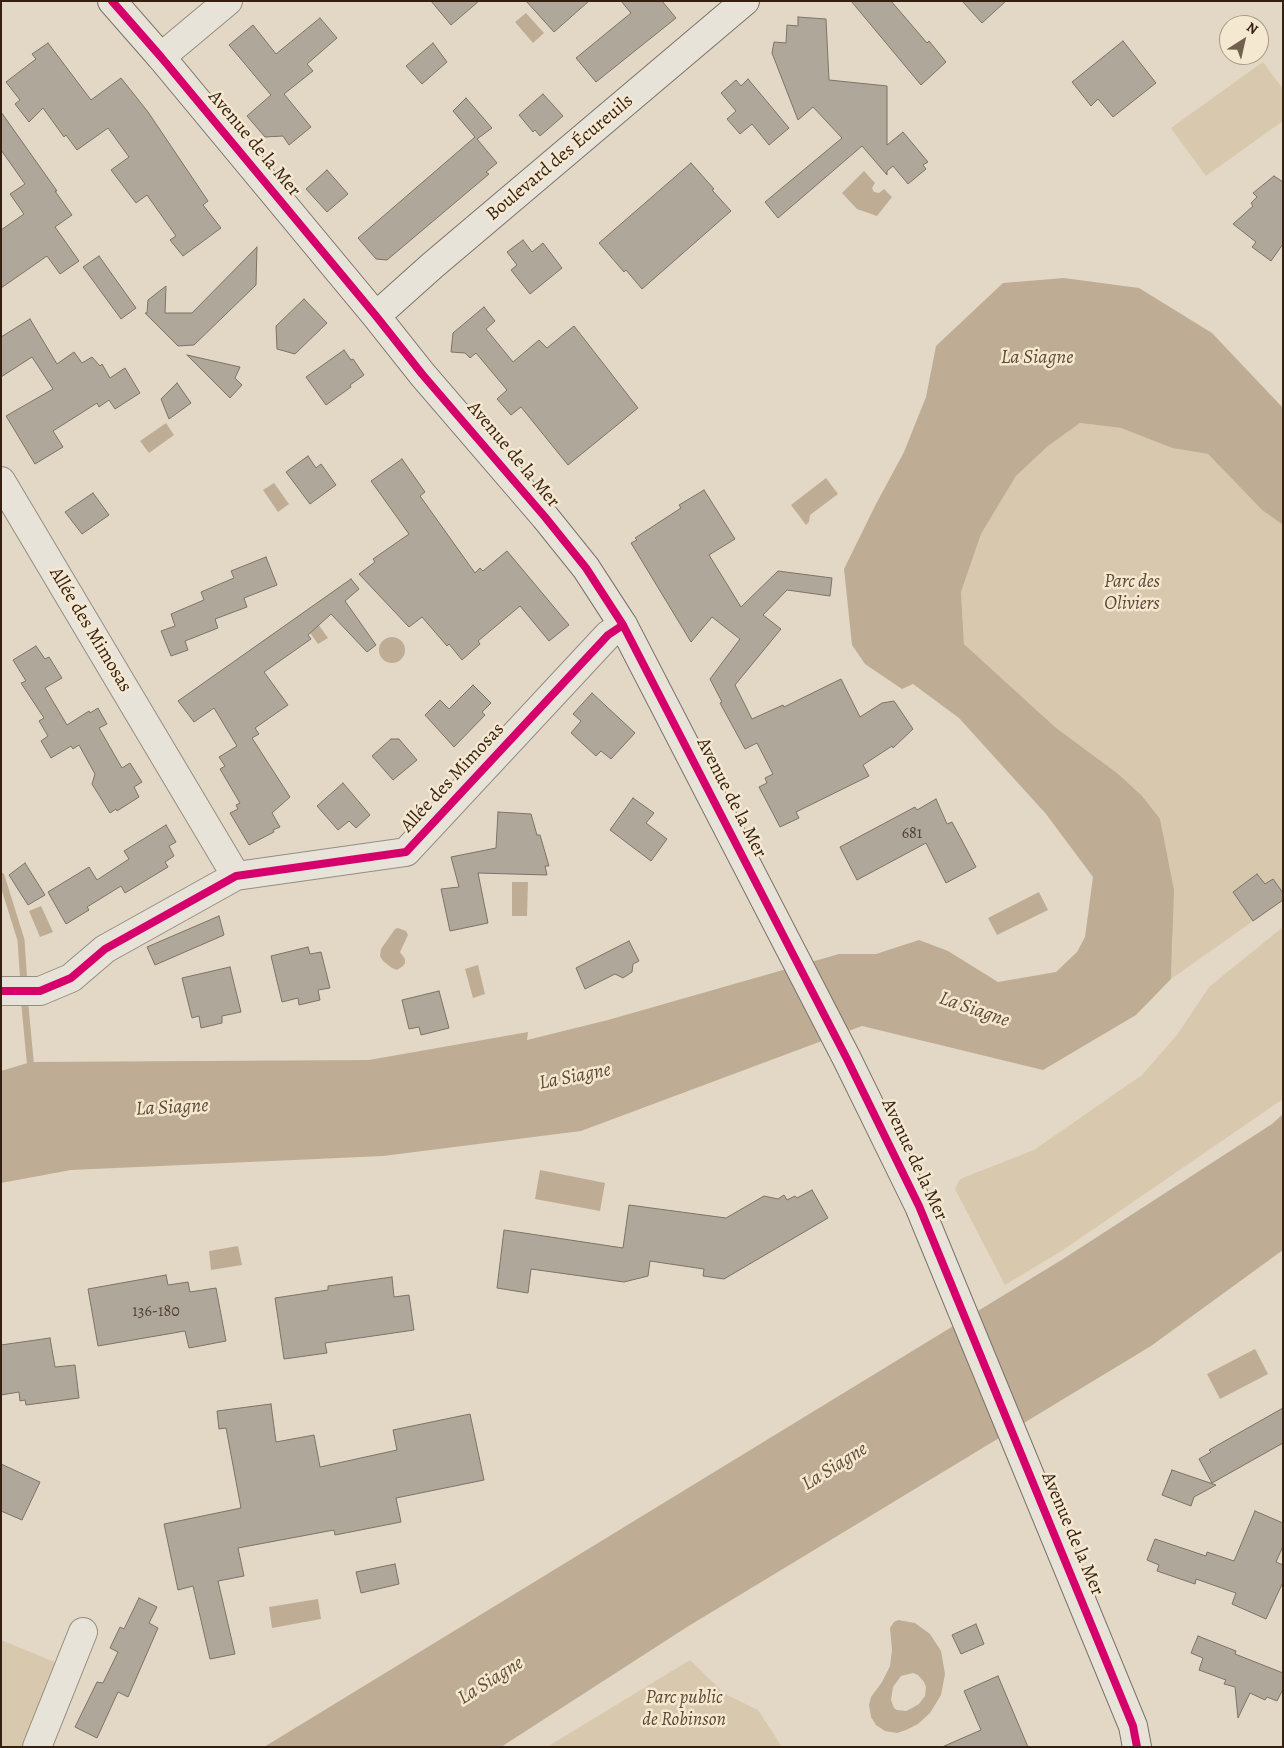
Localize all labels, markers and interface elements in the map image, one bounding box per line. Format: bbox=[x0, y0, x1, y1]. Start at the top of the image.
north arrow bbox=[1219, 15, 1269, 65]
text: N bbox=[1243, 17, 1262, 39]
street label: Avenue de la Mer bbox=[203, 86, 305, 202]
street label: Boulevard des Écureuils bbox=[482, 90, 638, 226]
water label: La Siagne bbox=[1001, 346, 1073, 370]
street label: Avenue de la Mer bbox=[462, 397, 564, 513]
street label: Allée des Mimosas bbox=[44, 563, 136, 697]
park label: Parc des Oliviers bbox=[1104, 571, 1160, 615]
street label: Allée des Mimosas bbox=[396, 718, 510, 838]
street label: Avenue de la Mer bbox=[691, 734, 771, 862]
house number: 681 bbox=[902, 824, 922, 844]
water label: La Siagne bbox=[936, 987, 1012, 1033]
water label: La Siagne bbox=[537, 1058, 613, 1096]
water label: La Siagne bbox=[135, 1094, 209, 1122]
street label: Avenue de la Mer bbox=[876, 1096, 952, 1224]
house number: 136-180 bbox=[132, 1302, 180, 1322]
water label: La Siagne bbox=[798, 1438, 872, 1496]
street label: Avenue de la Mer bbox=[1036, 1469, 1108, 1599]
water label: La Siagne bbox=[454, 1652, 528, 1710]
park label: Parc public de Robinson bbox=[642, 1687, 726, 1731]

